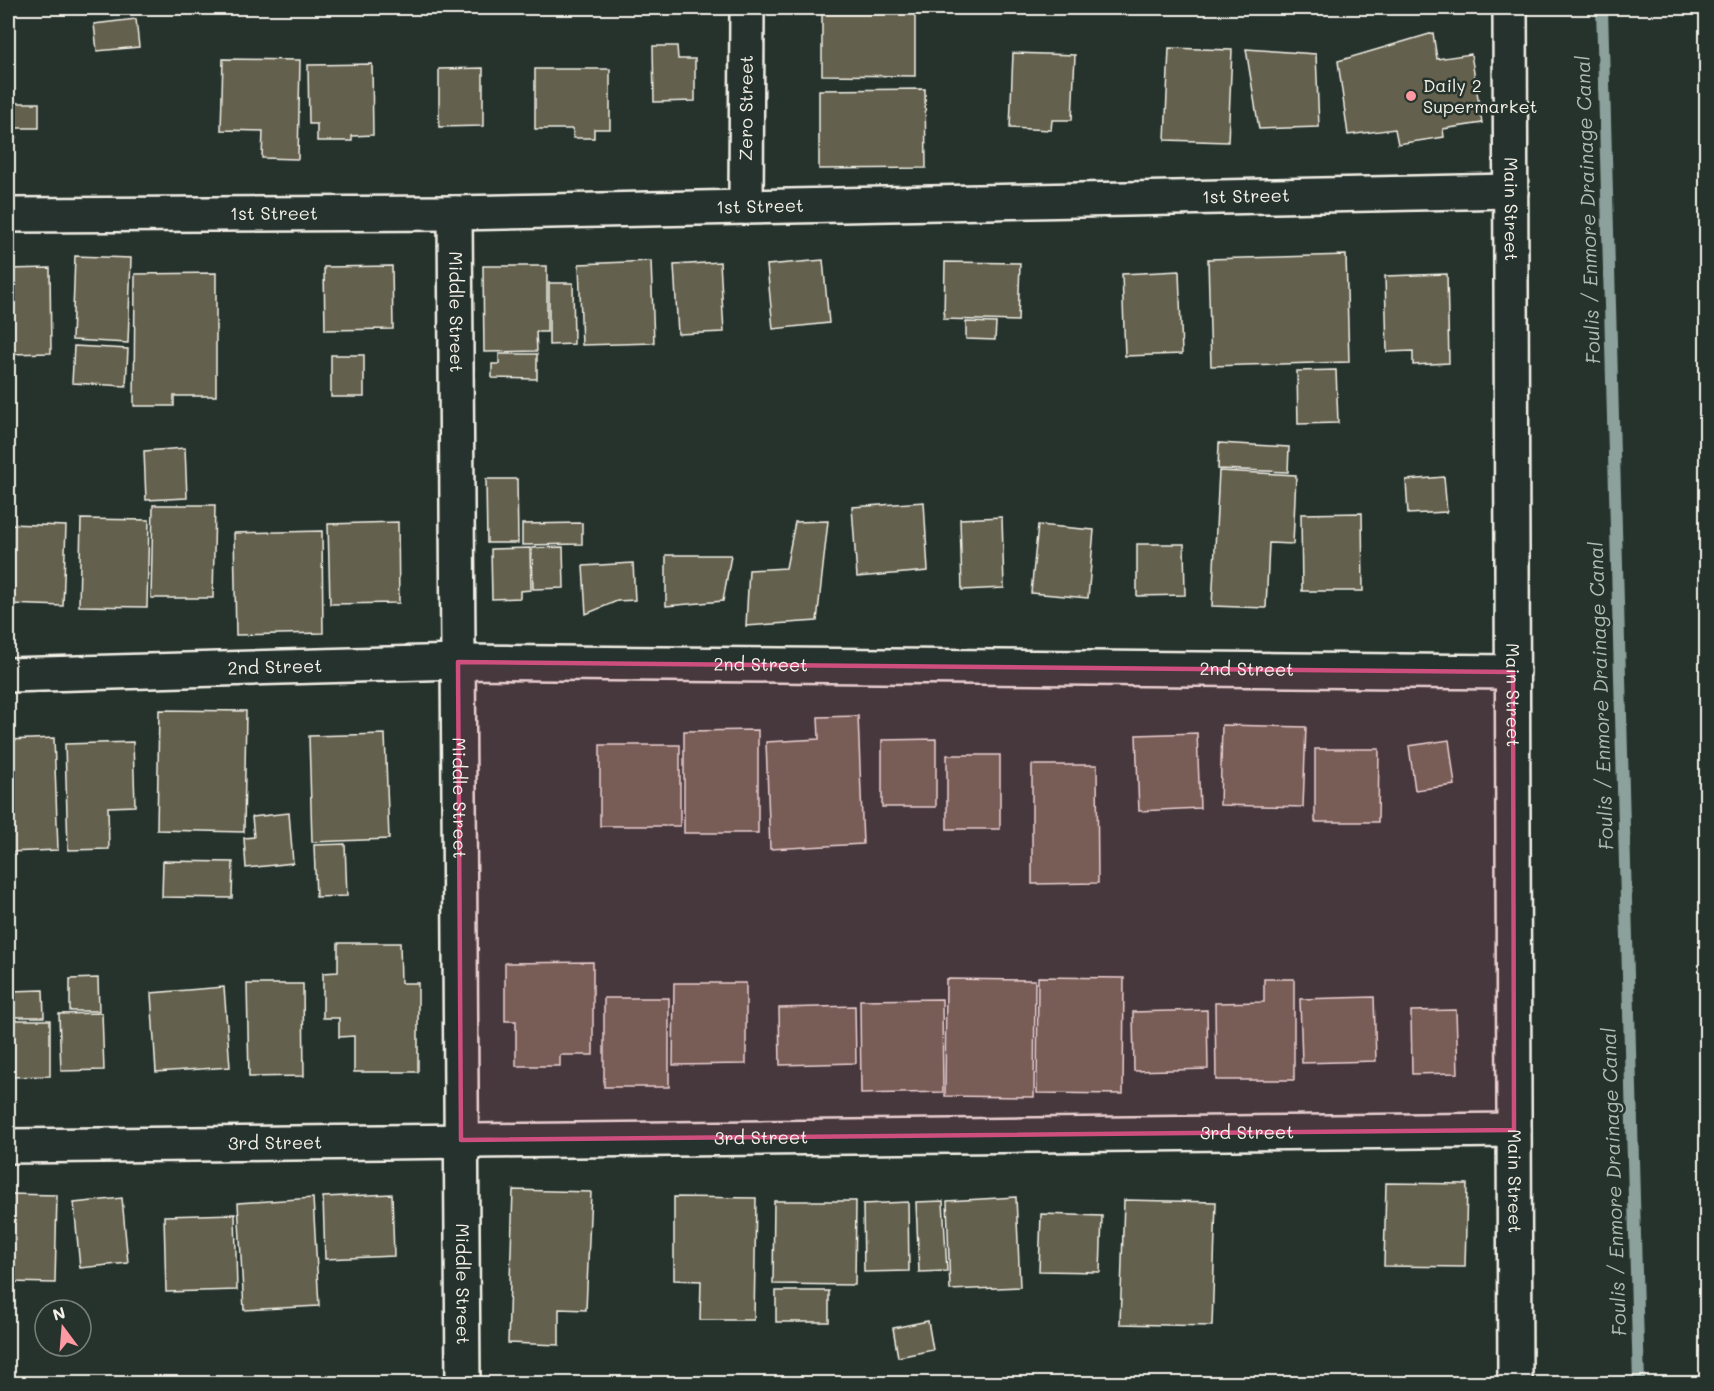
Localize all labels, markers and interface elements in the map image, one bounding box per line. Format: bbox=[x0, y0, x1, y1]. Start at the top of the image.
street label: Zero Street bbox=[733, 55, 758, 161]
water label: Foulis / Enmore Drainage Canal bbox=[1569, 55, 1605, 365]
place label: Daily 2 Supermarket bbox=[1423, 73, 1537, 118]
marker: Daily 2 Supermarket bbox=[1404, 89, 1418, 103]
street label: Main Street bbox=[1500, 157, 1524, 261]
street label: 1st Street bbox=[1202, 183, 1290, 208]
street label: 1st Street bbox=[716, 193, 804, 219]
street label: 1st Street bbox=[230, 201, 318, 225]
street label: Middle Street bbox=[444, 251, 469, 373]
water label: Foulis / Enmore Drainage Canal bbox=[1582, 541, 1618, 851]
street label: Main Street bbox=[1501, 643, 1526, 747]
street label: 2nd Street bbox=[713, 651, 808, 676]
street label: 2nd Street bbox=[227, 653, 322, 680]
street label: 2nd Street bbox=[1199, 656, 1294, 681]
street label: Middle Street bbox=[448, 737, 472, 859]
water label: Foulis / Enmore Drainage Canal bbox=[1595, 1027, 1631, 1337]
street label: 3rd Street bbox=[1200, 1119, 1294, 1144]
street label: 3rd Street bbox=[714, 1125, 808, 1150]
street label: Main Street bbox=[1503, 1129, 1527, 1233]
street label: 3rd Street bbox=[228, 1130, 322, 1155]
street label: Middle Street bbox=[451, 1223, 476, 1345]
north arrow bbox=[33, 1298, 93, 1358]
text: N bbox=[50, 1301, 67, 1325]

